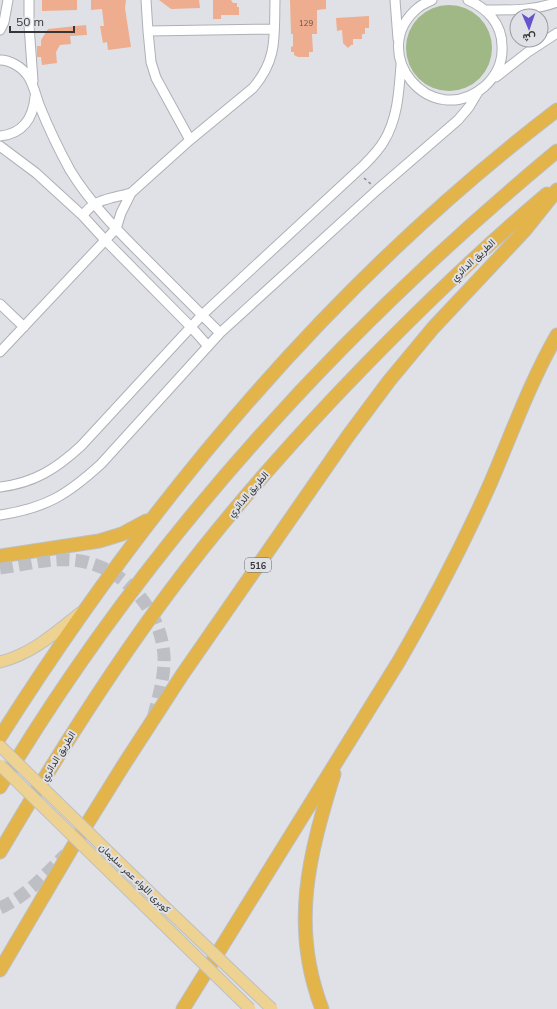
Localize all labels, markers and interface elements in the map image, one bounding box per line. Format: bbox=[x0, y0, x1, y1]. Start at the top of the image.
scale bar bbox=[10, 8, 74, 34]
north arrow bbox=[509, 8, 549, 48]
text: 50 m bbox=[16, 14, 44, 29]
house number: 129 bbox=[299, 18, 313, 28]
text: ش bbox=[522, 31, 536, 45]
street label: الطريق الدائري bbox=[448, 236, 499, 285]
street label: الطريق الدائري bbox=[225, 469, 273, 521]
road number: 516 bbox=[245, 558, 271, 572]
street label: الطريق الدائري bbox=[38, 729, 80, 784]
street label: كوبرى اللواء عمر سليمان bbox=[97, 841, 174, 916]

